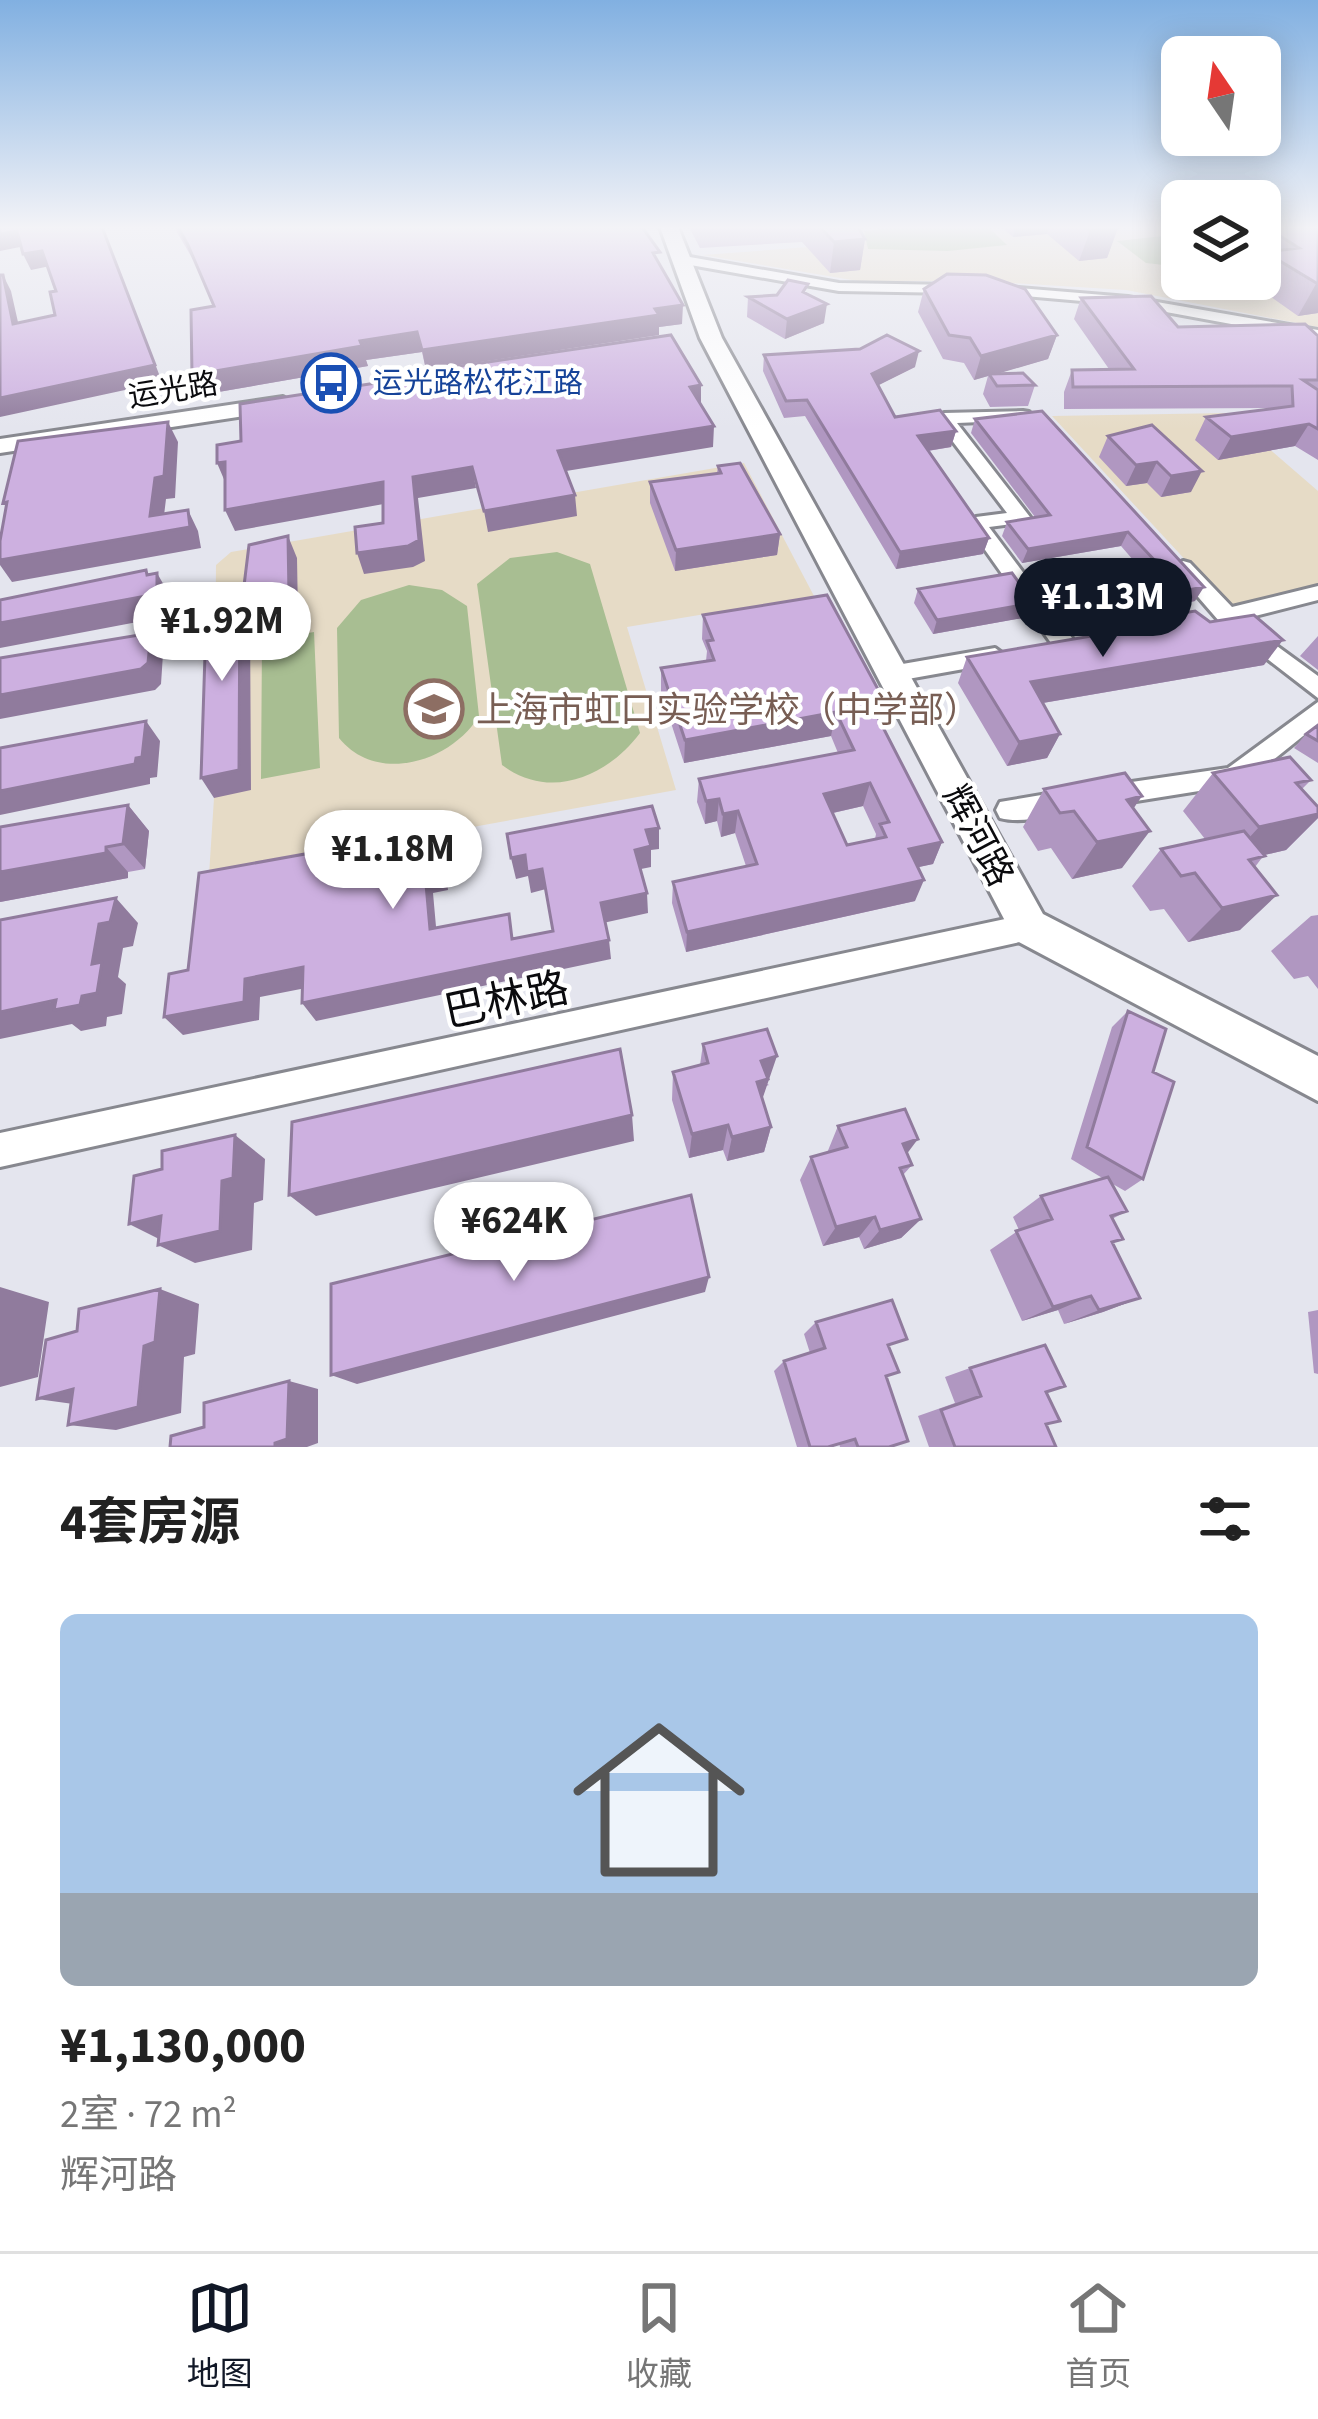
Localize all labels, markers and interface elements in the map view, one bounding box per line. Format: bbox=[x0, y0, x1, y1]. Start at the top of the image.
north arrow bbox=[1161, 36, 1281, 156]
map controls bbox=[1161, 36, 1281, 300]
button: layers bbox=[1161, 180, 1281, 300]
bus stop icon: 运光路松花江路 bbox=[300, 352, 362, 414]
street label: 运光路 bbox=[125, 362, 221, 419]
place label: 运光路松花江路 bbox=[373, 362, 583, 405]
pin: ¥1.13M bbox=[1005, 558, 1201, 660]
text: ¥1.13M bbox=[1041, 569, 1165, 625]
pin: ¥1.92M bbox=[124, 582, 320, 684]
text: ¥1.92M bbox=[160, 593, 284, 649]
school or university icon: 上海市虹口实验学校（中学部） bbox=[403, 678, 465, 740]
place label: 上海市虹口实验学校（中学部） bbox=[476, 685, 980, 736]
street label: 辉河路 bbox=[930, 776, 1026, 895]
pin: ¥1.18M bbox=[295, 810, 491, 912]
text: ¥1.18M bbox=[331, 821, 455, 877]
street label: 巴林路 bbox=[439, 959, 574, 1043]
pin: ¥624K bbox=[430, 1182, 598, 1284]
text: ¥624K bbox=[461, 1193, 567, 1249]
icon: filters bbox=[1192, 1486, 1258, 1552]
text: 4套房源 bbox=[60, 1487, 240, 1559]
icon: home bbox=[551, 1692, 767, 1908]
text: ¥1,130,000 bbox=[60, 2010, 306, 2082]
text: 2室 · 72 m² bbox=[60, 2087, 237, 2143]
text: 辉河路 bbox=[60, 2148, 177, 2204]
tab: 地图 bbox=[187, 2275, 253, 2398]
tab: 收藏 bbox=[626, 2275, 692, 2398]
tab: 首页 bbox=[1065, 2275, 1131, 2398]

